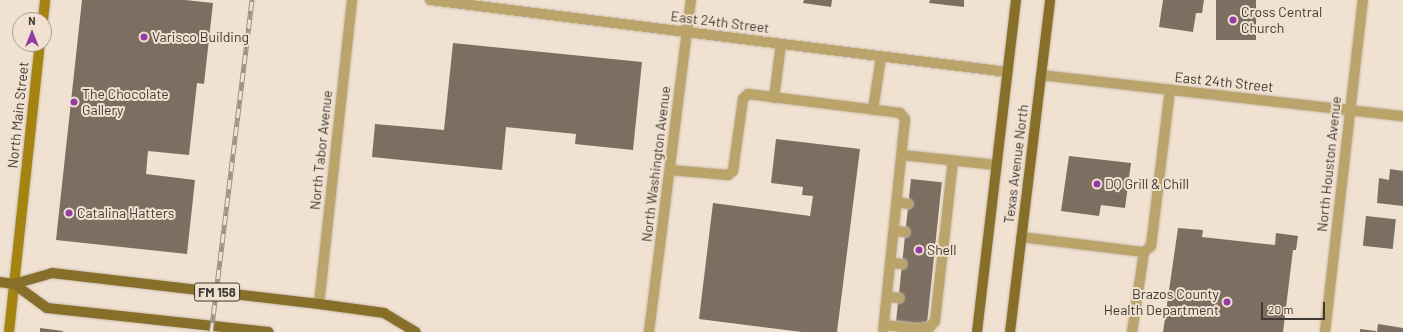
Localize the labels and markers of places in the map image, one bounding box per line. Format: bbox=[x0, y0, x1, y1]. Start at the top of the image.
place label: Cross Central Church bbox=[1241, 4, 1322, 36]
marker: Cross Central Church bbox=[1228, 15, 1238, 25]
place label: Varisco Building bbox=[152, 29, 249, 45]
marker: Varisco Building bbox=[139, 32, 149, 42]
place label: The Chocolate Gallery bbox=[82, 86, 169, 118]
marker: The Chocolate Gallery bbox=[69, 97, 79, 107]
place label: DQ Grill & Chill bbox=[1105, 176, 1189, 192]
marker: DQ Grill & Chill bbox=[1092, 179, 1102, 189]
place label: Catalina Hatters bbox=[77, 205, 175, 221]
marker: Catalina Hatters bbox=[64, 208, 74, 218]
place label: Shell bbox=[927, 242, 957, 258]
marker: Shell bbox=[914, 245, 924, 255]
place label: Brazos County Health Department bbox=[1104, 286, 1219, 318]
marker: Brazos County Health Department bbox=[1222, 297, 1232, 307]

